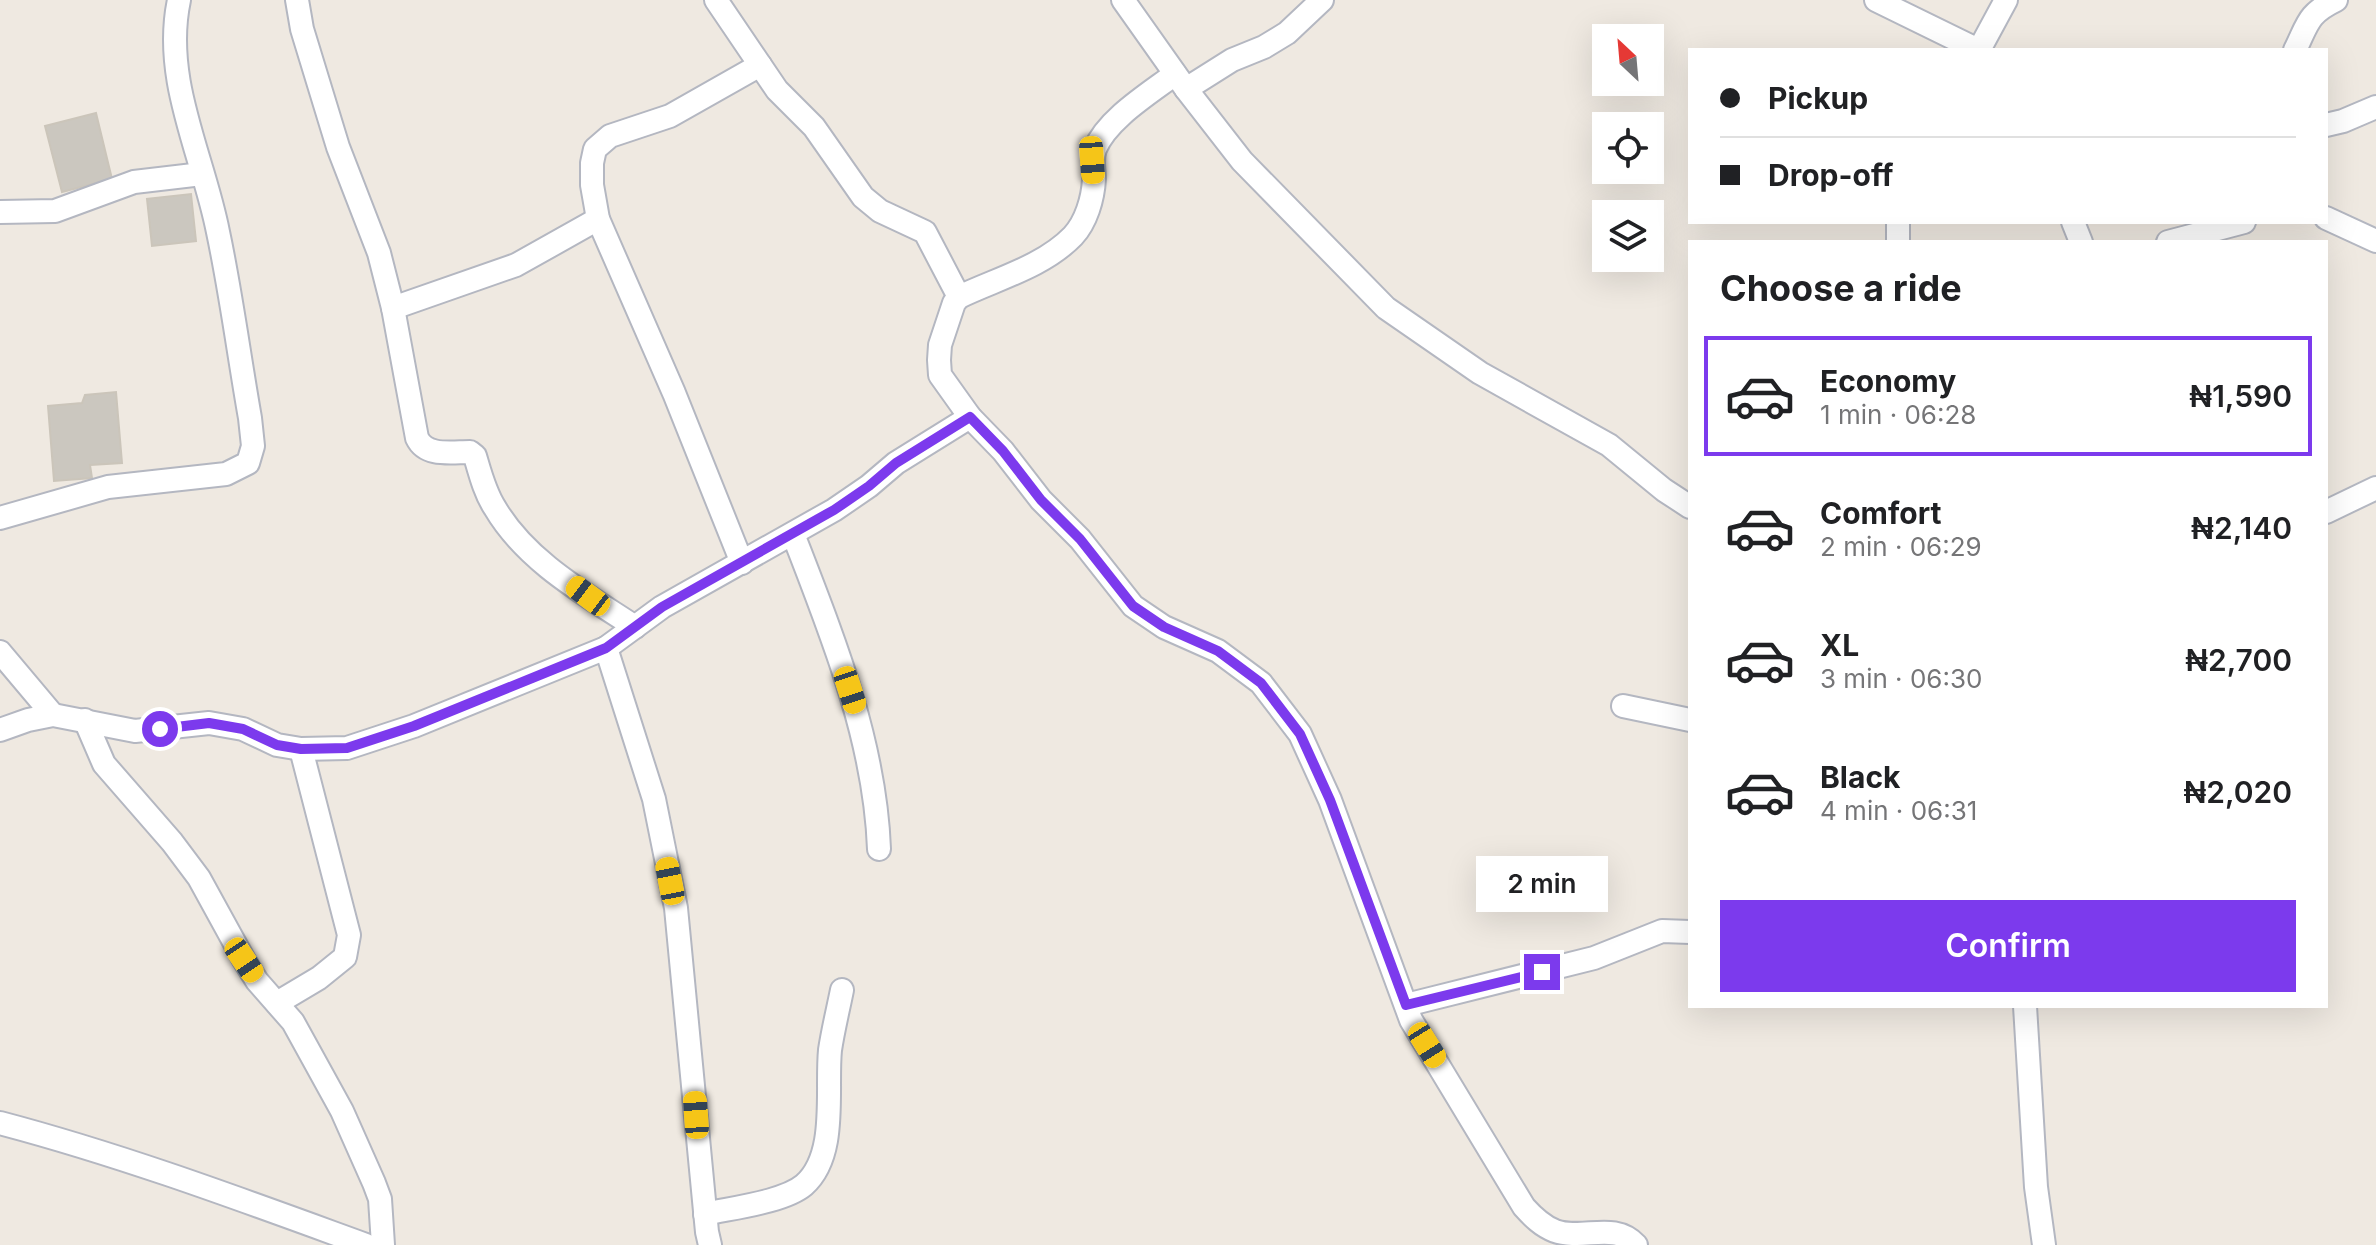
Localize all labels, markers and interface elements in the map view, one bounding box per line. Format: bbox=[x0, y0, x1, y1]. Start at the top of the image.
north arrow bbox=[1592, 24, 1664, 96]
map controls bbox=[1592, 24, 1664, 272]
text: Pickup bbox=[1768, 80, 1868, 116]
button: locate bbox=[1592, 112, 1664, 184]
car bbox=[1078, 135, 1106, 185]
text: Drop-off bbox=[1768, 157, 1894, 193]
button: layers bbox=[1592, 200, 1664, 272]
text: Choose a ride bbox=[1720, 266, 1962, 310]
icon: car bbox=[1724, 360, 1796, 432]
text: Economy bbox=[1820, 363, 1956, 399]
text: ₦1,590 bbox=[2189, 378, 2292, 414]
text: 1 min · 06:28 bbox=[1820, 399, 1976, 430]
icon: car bbox=[1724, 492, 1796, 564]
text: Comfort bbox=[1820, 495, 1941, 531]
text: ₦2,140 bbox=[2191, 510, 2292, 546]
text: 2 min · 06:29 bbox=[1820, 531, 1982, 562]
car bbox=[562, 572, 614, 620]
icon: car bbox=[1724, 624, 1796, 696]
text: XL bbox=[1820, 627, 1859, 663]
text: ₦2,700 bbox=[2185, 642, 2292, 678]
car bbox=[831, 663, 869, 717]
text: 3 min · 06:30 bbox=[1820, 663, 1982, 694]
route start bbox=[142, 711, 178, 747]
icon: car bbox=[1724, 756, 1796, 828]
text: Black bbox=[1820, 759, 1900, 795]
text: ₦2,020 bbox=[2183, 774, 2292, 810]
text: 4 min · 06:31 bbox=[1820, 795, 1977, 826]
car bbox=[654, 855, 686, 907]
callout: 2 min bbox=[1476, 856, 1608, 912]
text: 2 min bbox=[1508, 868, 1576, 899]
button: Confirm bbox=[1720, 900, 2296, 992]
car bbox=[221, 933, 267, 987]
route end bbox=[1524, 954, 1560, 990]
car bbox=[1404, 1018, 1450, 1072]
car bbox=[682, 1090, 710, 1140]

